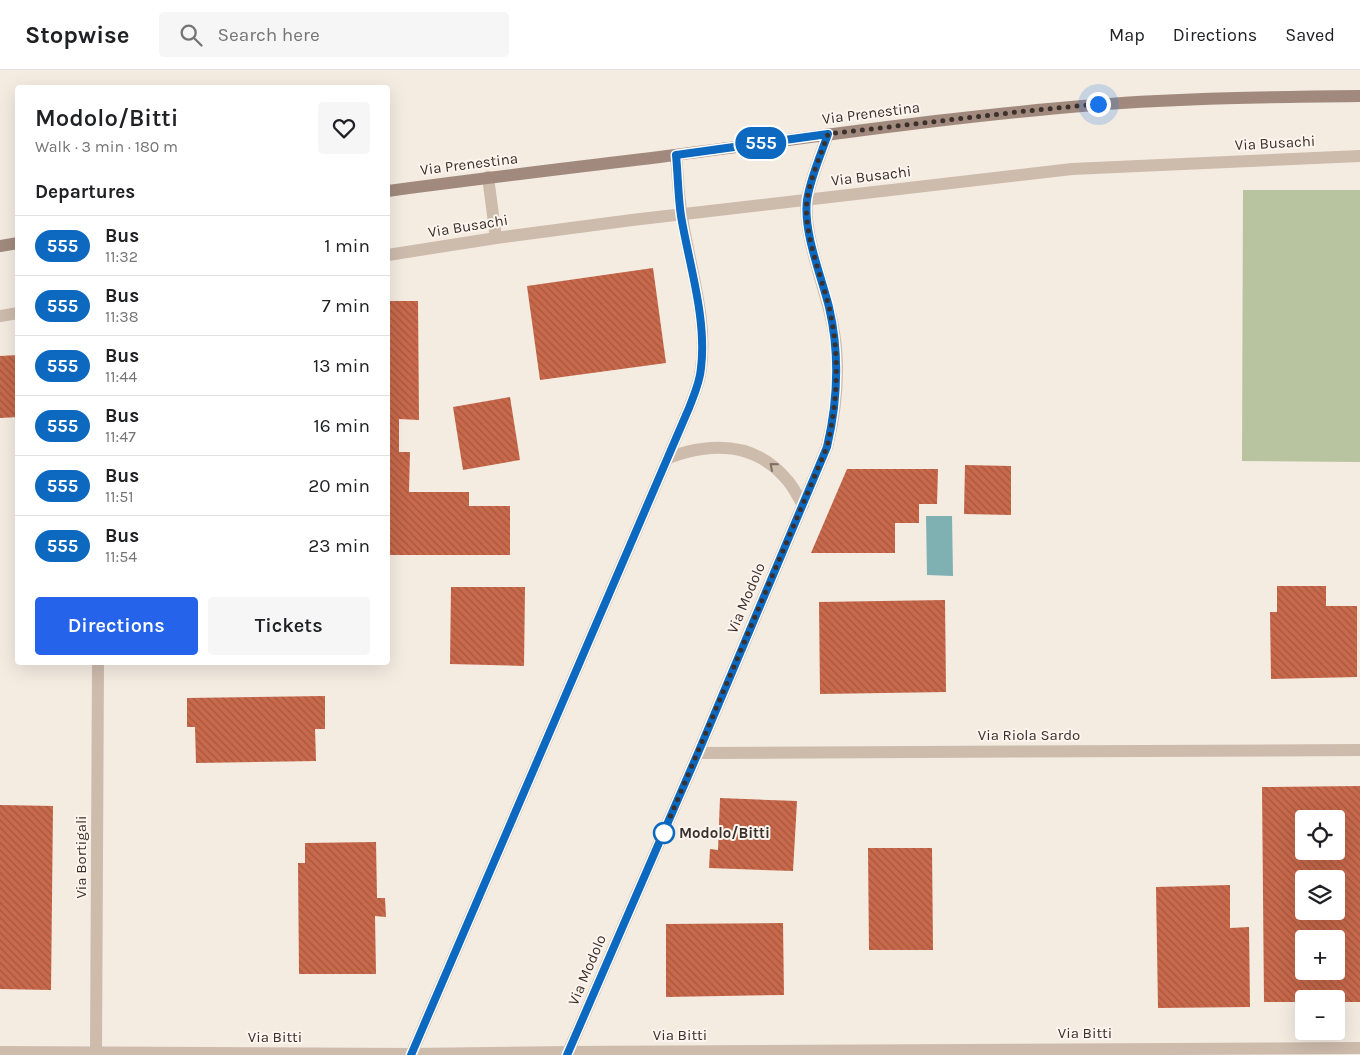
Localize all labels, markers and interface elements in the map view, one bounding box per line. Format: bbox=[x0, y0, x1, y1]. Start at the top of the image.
search box bbox=[159, 12, 509, 57]
text: Stopwise bbox=[25, 21, 129, 49]
icon: search bbox=[177, 21, 205, 49]
text: Search here bbox=[217, 24, 320, 46]
text: Map bbox=[1109, 24, 1145, 46]
text: Directions bbox=[1173, 24, 1257, 46]
text: Saved bbox=[1285, 24, 1335, 46]
your location bbox=[1086, 92, 1111, 117]
street label: Via Prenestina bbox=[821, 98, 921, 128]
button: heart bbox=[318, 102, 370, 154]
text: Modolo/Bitti bbox=[35, 104, 178, 132]
line badge: 555 bbox=[732, 127, 790, 159]
text: 555 bbox=[745, 132, 777, 154]
street label: Via Busachi bbox=[1234, 132, 1316, 154]
text: Walk · 3 min · 180 m bbox=[35, 137, 178, 156]
street label: Via Prenestina bbox=[419, 149, 519, 179]
street label: Via Busachi bbox=[830, 162, 912, 190]
text: Departures bbox=[35, 181, 135, 203]
street label: Via Busachi bbox=[427, 211, 509, 241]
text: Bus bbox=[105, 225, 139, 247]
text: 555 bbox=[47, 235, 78, 257]
text: 1 min bbox=[324, 235, 370, 257]
text: 11:32 bbox=[105, 247, 138, 266]
text: Bus bbox=[105, 285, 139, 307]
text: 555 bbox=[47, 295, 78, 317]
text: 7 min bbox=[322, 295, 370, 317]
text: 11:38 bbox=[105, 307, 139, 326]
text: Bus bbox=[105, 345, 139, 367]
text: 555 bbox=[47, 355, 78, 377]
text: 13 min bbox=[313, 355, 370, 377]
text: 11:44 bbox=[105, 367, 137, 386]
text: Bus bbox=[105, 405, 139, 427]
text: 555 bbox=[47, 415, 78, 437]
text: 16 min bbox=[313, 415, 370, 437]
text: 11:47 bbox=[105, 427, 136, 446]
one-way arrow bbox=[770, 464, 779, 472]
text: Bus bbox=[105, 465, 139, 487]
text: 555 bbox=[47, 475, 78, 497]
text: 20 min bbox=[308, 475, 370, 497]
text: 11:51 bbox=[105, 487, 134, 506]
text: Bus bbox=[105, 525, 139, 547]
text: 555 bbox=[47, 535, 78, 557]
text: 23 min bbox=[308, 535, 370, 557]
text: 11:54 bbox=[105, 547, 137, 566]
street label: Via Modolo bbox=[723, 560, 769, 636]
button: Directions bbox=[35, 597, 198, 655]
button: Tickets bbox=[208, 597, 370, 655]
street label: Via Riola Sardo bbox=[978, 726, 1080, 744]
map controls bbox=[1295, 810, 1345, 1040]
button: locate bbox=[1295, 810, 1345, 860]
street label: Via Bortigali bbox=[72, 815, 90, 899]
marker: Modolo/Bitti bbox=[653, 822, 675, 844]
place label: Modolo/Bitti bbox=[679, 824, 770, 842]
button: layers bbox=[1295, 870, 1345, 920]
button: + bbox=[1295, 930, 1345, 980]
street label: Via Modolo bbox=[564, 932, 610, 1008]
button: − bbox=[1295, 990, 1345, 1040]
street label: Via Bitti bbox=[1058, 1024, 1112, 1042]
street label: Via Bitti bbox=[653, 1026, 707, 1044]
street label: Via Bitti bbox=[248, 1028, 302, 1046]

